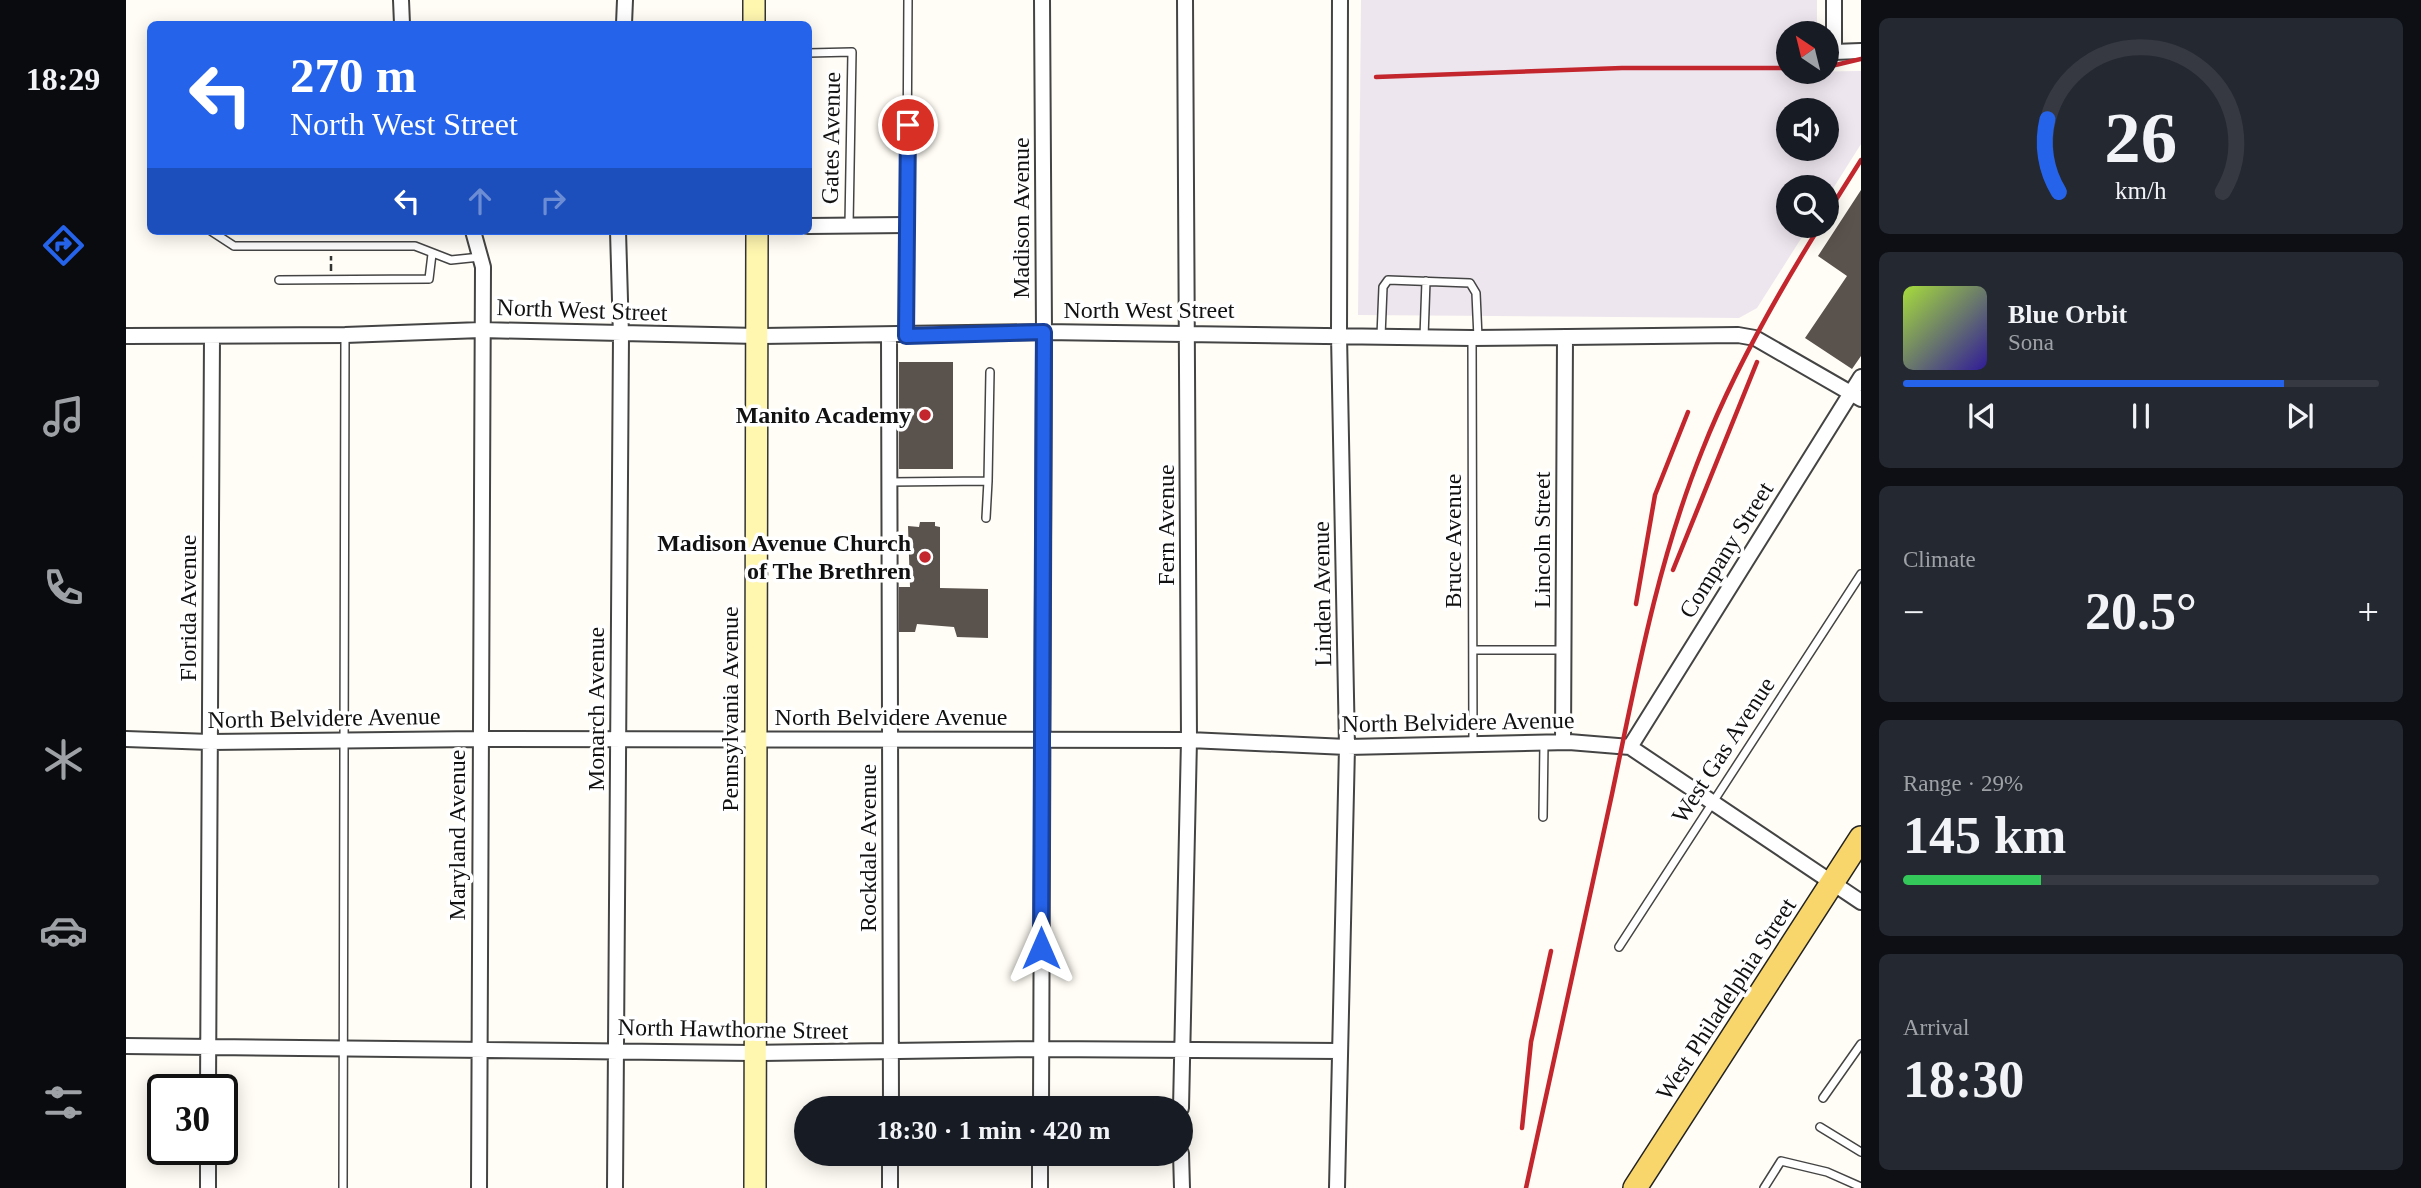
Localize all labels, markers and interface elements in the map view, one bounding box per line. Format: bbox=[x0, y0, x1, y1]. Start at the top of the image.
north arrow bbox=[1776, 21, 1839, 84]
map controls bbox=[1776, 21, 1839, 238]
text: 270 m bbox=[290, 48, 417, 103]
icon: left bbox=[175, 49, 266, 140]
text: 18:29 bbox=[26, 61, 100, 97]
street label: Gates Avenue bbox=[817, 72, 845, 204]
pin bbox=[878, 95, 938, 155]
text: 26 bbox=[2105, 97, 2177, 178]
button: sound bbox=[1776, 98, 1839, 161]
text: North West Street bbox=[290, 106, 518, 142]
icon: arrive bbox=[889, 106, 927, 144]
street label: Madison Avenue bbox=[1008, 137, 1034, 299]
button: search bbox=[1776, 175, 1839, 238]
text: km/h bbox=[2115, 177, 2167, 204]
icon: left bbox=[388, 182, 426, 220]
icon: ahead bbox=[461, 182, 499, 220]
icon: right bbox=[534, 182, 572, 220]
icon: directions bbox=[39, 221, 88, 270]
street label: North West Street bbox=[496, 294, 668, 326]
street label: North West Street bbox=[1064, 297, 1235, 323]
text: Blue Orbit bbox=[2008, 300, 2127, 329]
text: Sona bbox=[2008, 330, 2054, 355]
icon: music bbox=[39, 392, 88, 441]
icon: previous bbox=[1963, 397, 2001, 435]
icon: pause bbox=[2122, 397, 2160, 435]
icon: next bbox=[2281, 397, 2319, 435]
place label: Manito Academy bbox=[736, 402, 911, 428]
marker: Manito Academy bbox=[917, 407, 933, 423]
street label: Fern Avenue bbox=[1153, 464, 1179, 586]
street label: Lincoln Street bbox=[1529, 471, 1555, 608]
street label: Bruce Avenue bbox=[1440, 474, 1466, 608]
street label: Company Street bbox=[1674, 477, 1778, 623]
street label: Linden Avenue bbox=[1308, 521, 1336, 667]
place label: Madison Avenue Church of The Brethren bbox=[657, 530, 911, 584]
street label: Florida Avenue bbox=[175, 535, 201, 681]
text: Climate bbox=[1903, 547, 1976, 572]
marker: Madison Avenue Church of The Brethren bbox=[917, 549, 933, 565]
icon: phone bbox=[39, 563, 88, 612]
text: 20.5° bbox=[2085, 583, 2197, 640]
text: − bbox=[1903, 591, 1924, 633]
text: + bbox=[2358, 591, 2379, 633]
street label: Pennsylvania Avenue bbox=[717, 606, 743, 812]
street label: Monarch Avenue bbox=[583, 627, 609, 791]
street label: West Gas Avenue bbox=[1666, 672, 1780, 828]
street label: North Belvidere Avenue bbox=[207, 703, 441, 733]
street label: North Belvidere Avenue bbox=[775, 704, 1007, 730]
street label: North Belvidere Avenue bbox=[1341, 707, 1575, 737]
icon: climate bbox=[39, 735, 88, 784]
street label: Maryland Avenue bbox=[444, 750, 470, 920]
street label: Rockdale Avenue bbox=[855, 764, 881, 932]
text: Range · 29% bbox=[1903, 771, 2023, 796]
text: 145 km bbox=[1903, 807, 2066, 864]
street label: West Philadelphia Street bbox=[1651, 893, 1801, 1105]
icon: car bbox=[39, 906, 88, 955]
position arrow bbox=[1004, 911, 1078, 985]
street label: North Hawthorne Street bbox=[617, 1014, 849, 1044]
text: Arrival bbox=[1903, 1015, 1969, 1040]
text: 18:30 bbox=[1903, 1051, 2024, 1108]
speed limit sign: 30 bbox=[147, 1074, 238, 1165]
icon: filters bbox=[39, 1078, 88, 1127]
text: 18:30 · 1 min · 420 m bbox=[877, 1116, 1111, 1145]

